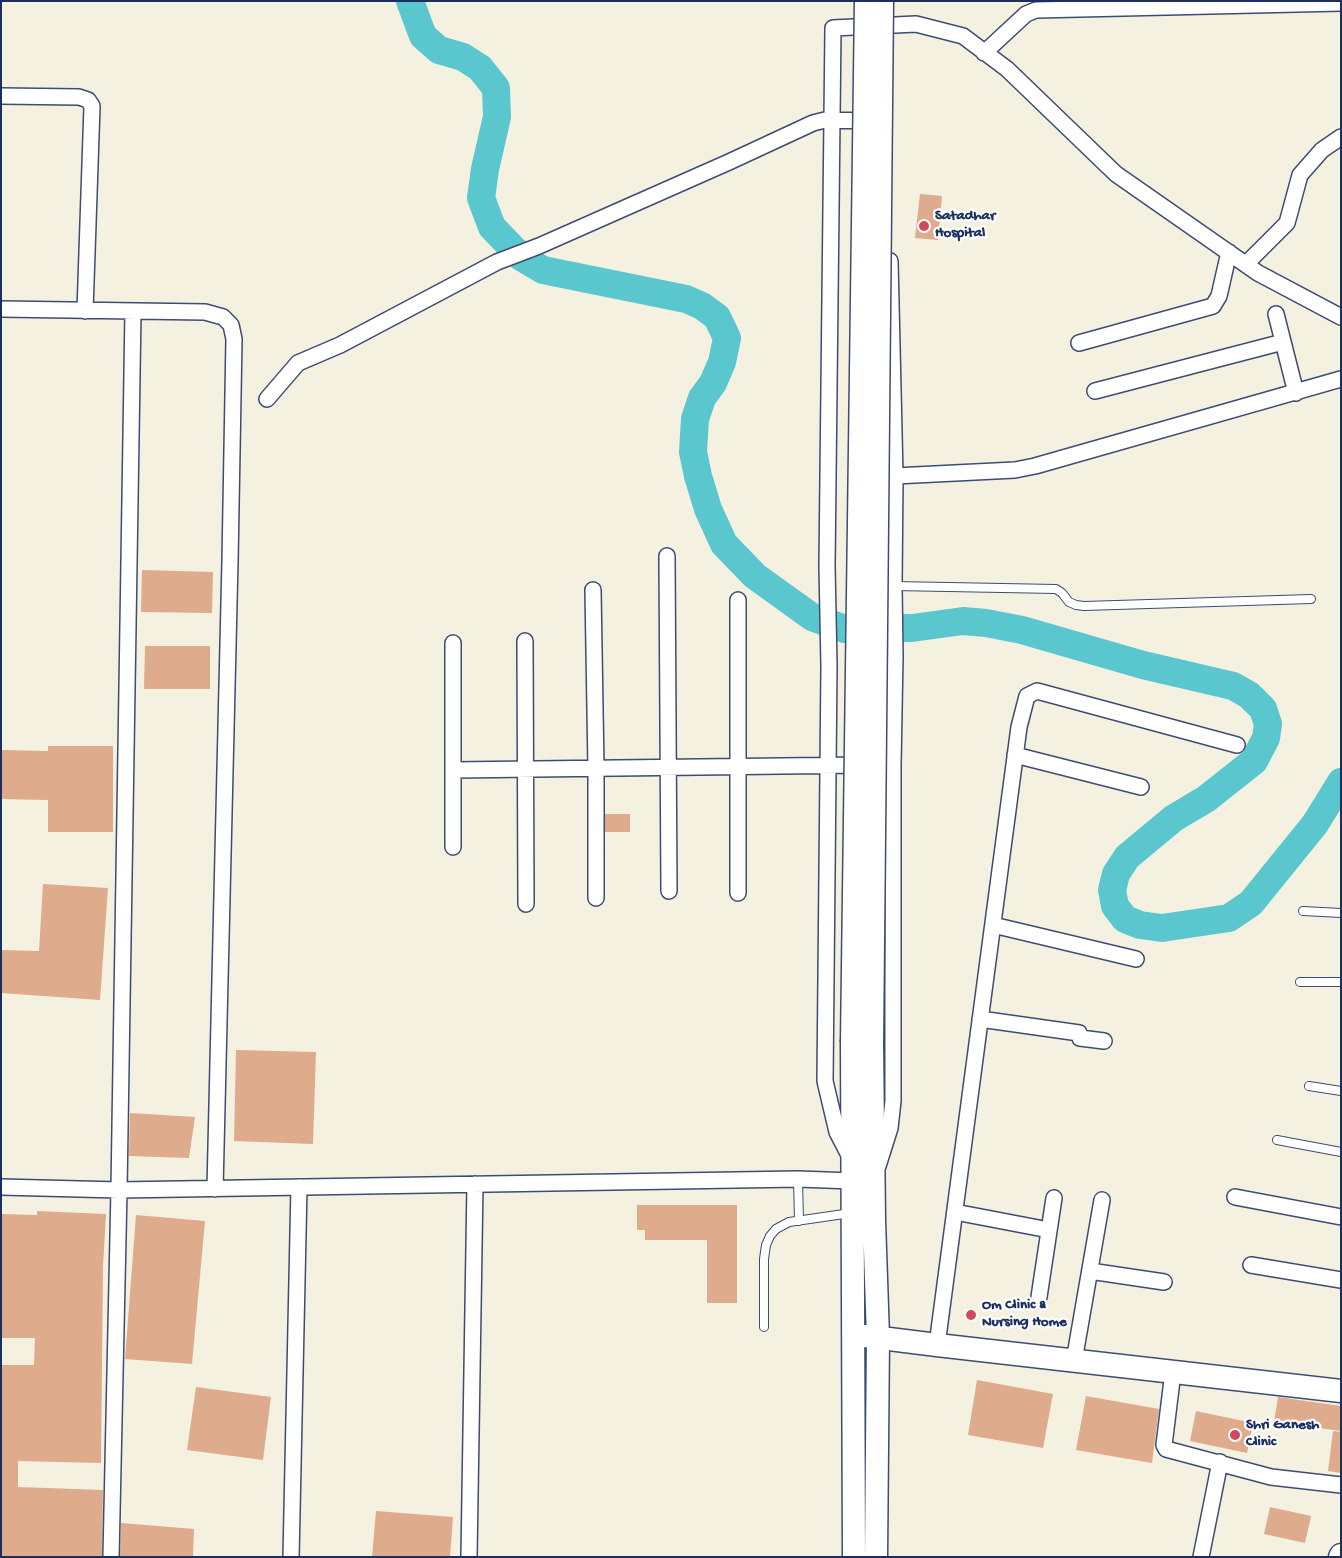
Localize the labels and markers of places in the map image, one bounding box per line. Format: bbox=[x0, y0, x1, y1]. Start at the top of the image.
place label: Satadhar Hospital bbox=[935, 208, 995, 243]
marker: Satadhar Hospital bbox=[917, 219, 931, 233]
place label: Om Clinic & Nursing Home bbox=[982, 1297, 1067, 1332]
marker: Om Clinic & Nursing Home bbox=[964, 1308, 978, 1322]
place label: Shri Ganesh Clinic bbox=[1246, 1417, 1319, 1452]
marker: Shri Ganesh Clinic bbox=[1228, 1428, 1242, 1442]

